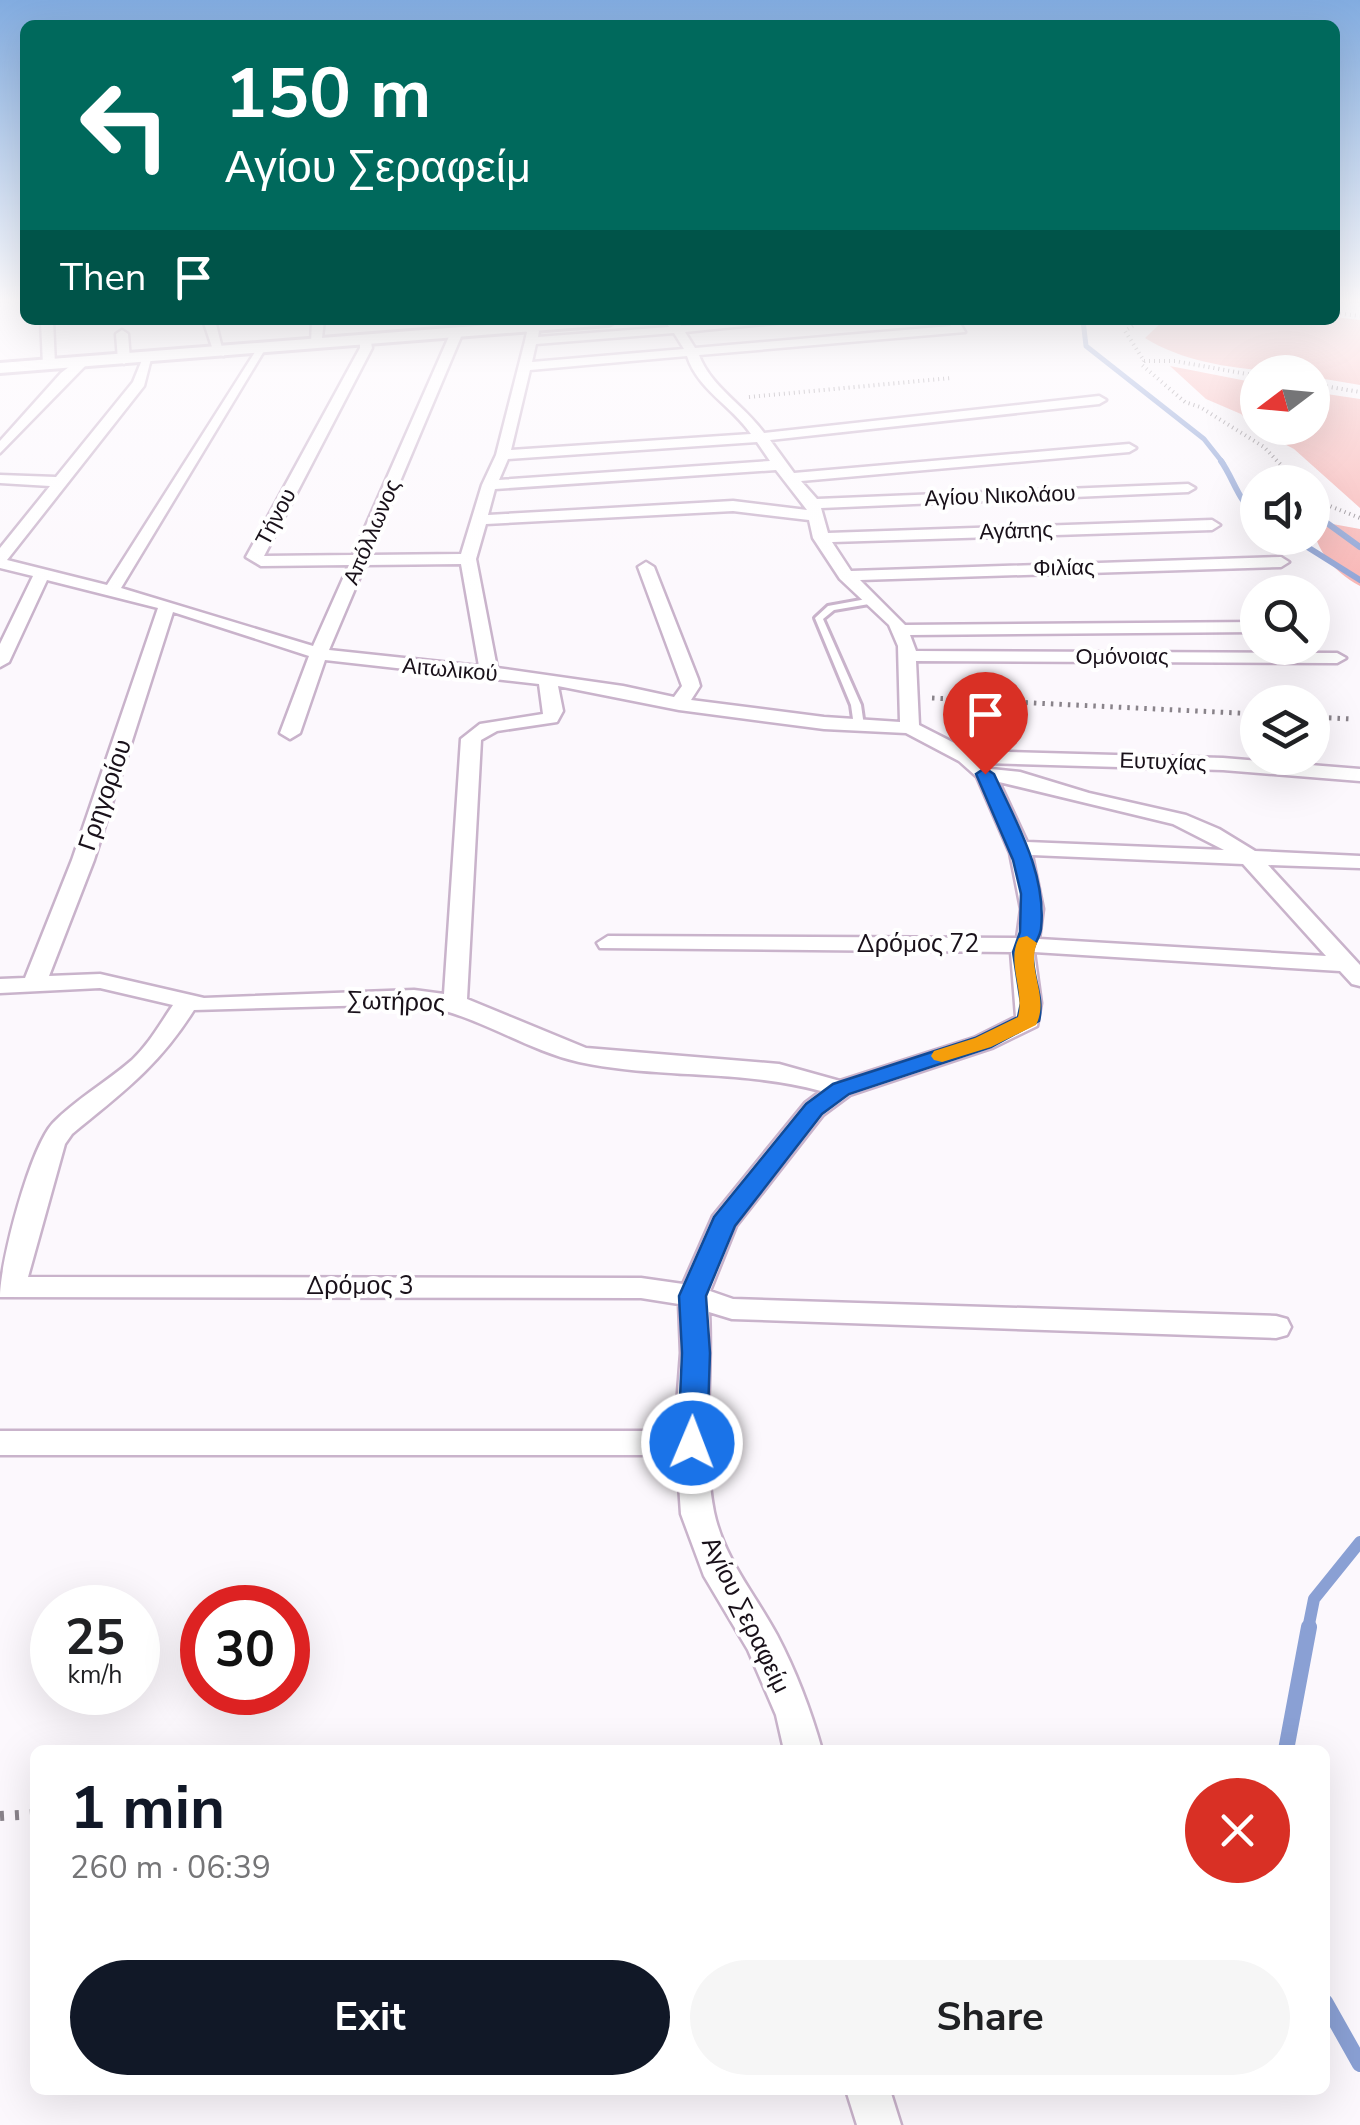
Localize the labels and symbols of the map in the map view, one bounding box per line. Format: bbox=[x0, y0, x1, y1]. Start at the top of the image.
north arrow bbox=[1240, 355, 1330, 445]
street label: Απόλλωνος bbox=[336, 475, 408, 589]
street label: Αγίου Νικολάου bbox=[924, 478, 1076, 514]
street label: Τήνου bbox=[248, 483, 304, 551]
street label: Αγάπης bbox=[979, 515, 1053, 547]
street label: Φιλίας bbox=[1033, 552, 1095, 584]
street label: Ομόνοιας bbox=[1075, 642, 1169, 672]
street label: Αιτωλικού bbox=[401, 651, 499, 689]
pin bbox=[943, 672, 1028, 775]
street label: Γρηγορίου bbox=[70, 735, 140, 855]
street label: Ευτυχίας bbox=[1119, 745, 1207, 779]
street label: Δρόμος 72 bbox=[857, 927, 979, 961]
street label: Σωτήρος bbox=[346, 983, 446, 1021]
street label: Δρόμος 3 bbox=[306, 1269, 414, 1303]
position arrow bbox=[640, 1391, 744, 1495]
street label: Αγίου Σεραφείμ bbox=[693, 1531, 799, 1699]
speed limit sign: 30 bbox=[180, 1585, 310, 1715]

